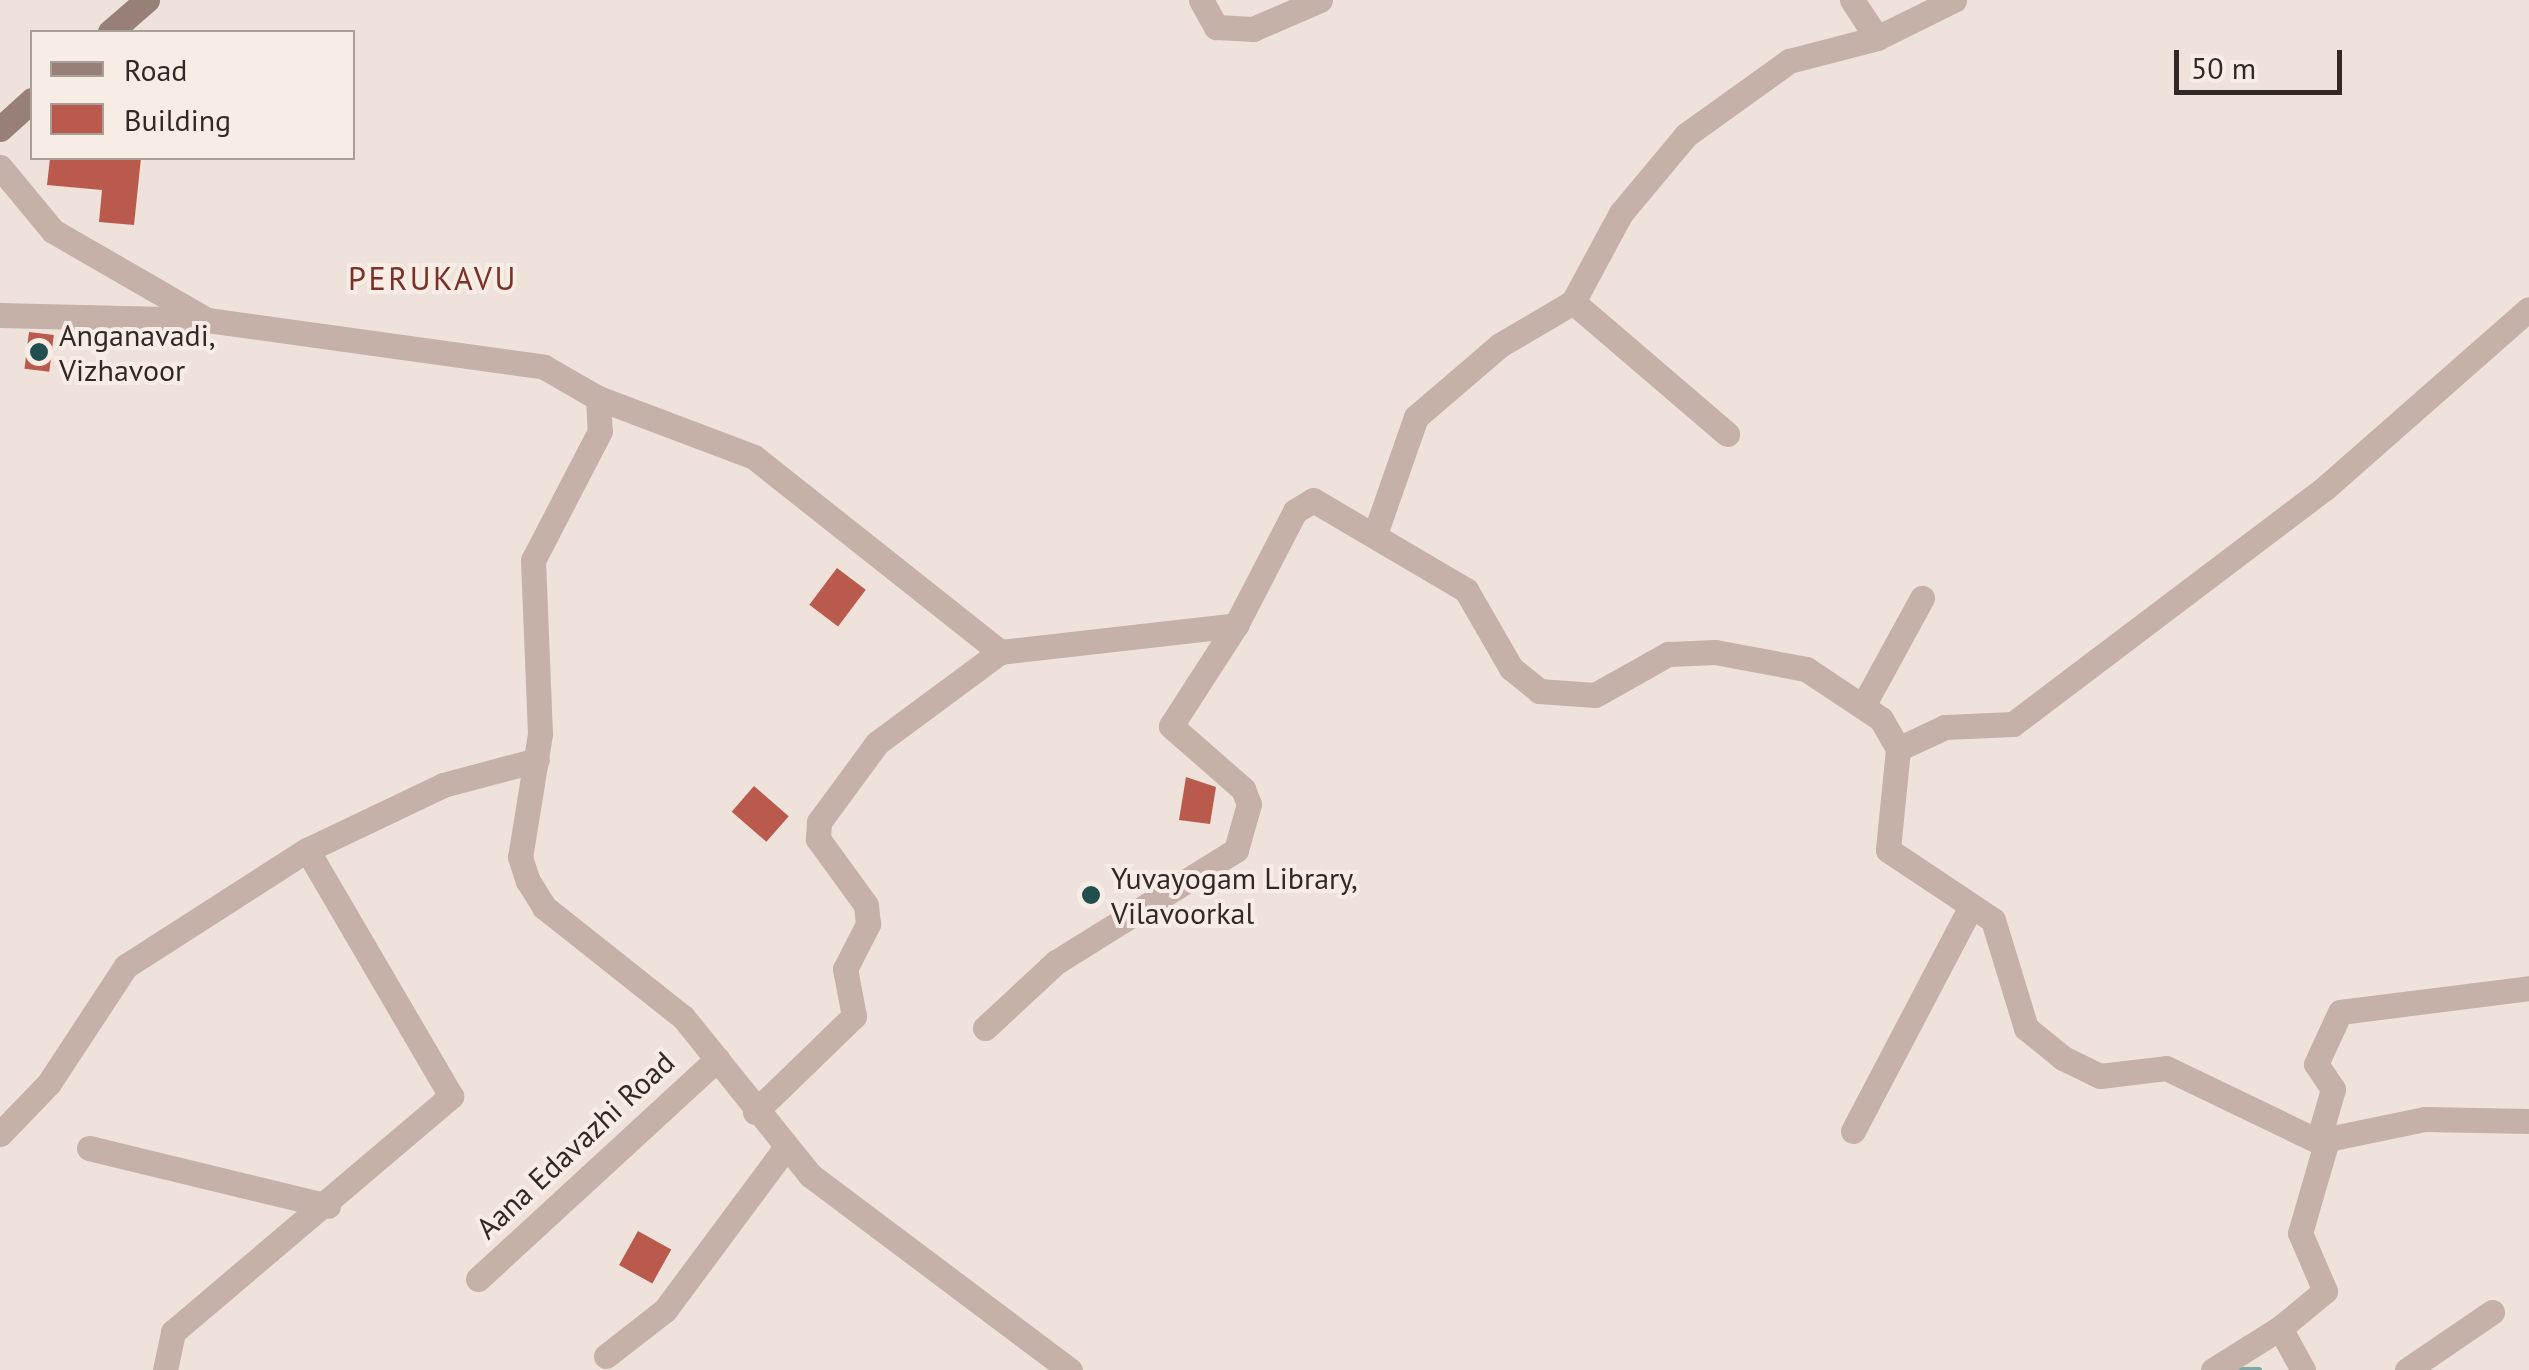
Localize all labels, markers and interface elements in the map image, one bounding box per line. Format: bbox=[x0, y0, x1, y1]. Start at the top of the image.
legend bbox=[30, 30, 355, 160]
scale bar bbox=[2179, 30, 2346, 92]
text: 50 m bbox=[2191, 48, 2256, 87]
text: Road bbox=[124, 50, 188, 89]
text: Building bbox=[124, 100, 231, 139]
district label: PERUKAVU bbox=[348, 259, 518, 297]
place label: Anganavadi, Vizhavoor bbox=[59, 317, 216, 388]
marker: Anganavadi, Vizhavoor bbox=[28, 341, 50, 363]
place label: Yuvayogam Library, Vilavoorkal bbox=[1111, 860, 1358, 930]
marker: Yuvayogam Library, Vilavoorkal bbox=[1080, 884, 1102, 906]
street label: Aana Edavazhi Road bbox=[469, 1044, 681, 1246]

